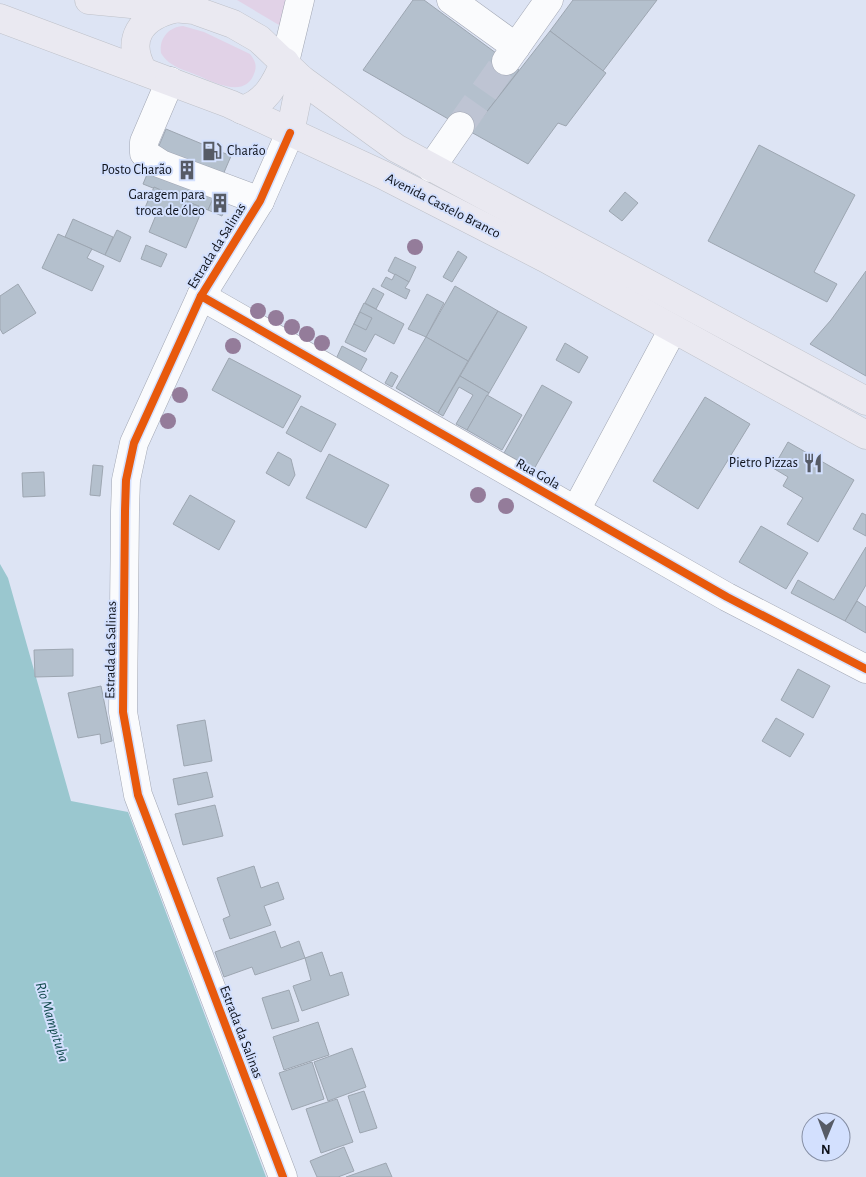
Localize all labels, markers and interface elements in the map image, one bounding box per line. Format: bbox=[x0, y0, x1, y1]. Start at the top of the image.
fuel station icon: Charão bbox=[201, 140, 223, 162]
place label: Charão bbox=[227, 144, 266, 158]
building icon: Posto Charão bbox=[176, 159, 198, 181]
place label: Posto Charão bbox=[101, 163, 172, 177]
street label: Avenida Castelo Branco bbox=[383, 171, 503, 241]
place label: Garagem para troca de óleo bbox=[128, 188, 206, 218]
building icon: Garagem para troca de óleo bbox=[209, 192, 231, 214]
street label: Estrada da Salinas bbox=[185, 201, 249, 291]
restaurant icon: Pietro Pizzas bbox=[802, 452, 824, 474]
street label: Rua Gola bbox=[514, 456, 563, 492]
place label: Pietro Pizzas bbox=[729, 456, 798, 470]
street label: Estrada da Salinas bbox=[103, 601, 119, 699]
water label: Rio Mampituba bbox=[33, 980, 71, 1064]
street label: Estrada da Salinas bbox=[217, 984, 265, 1080]
north arrow bbox=[801, 1112, 851, 1162]
text: N bbox=[821, 1142, 831, 1156]

